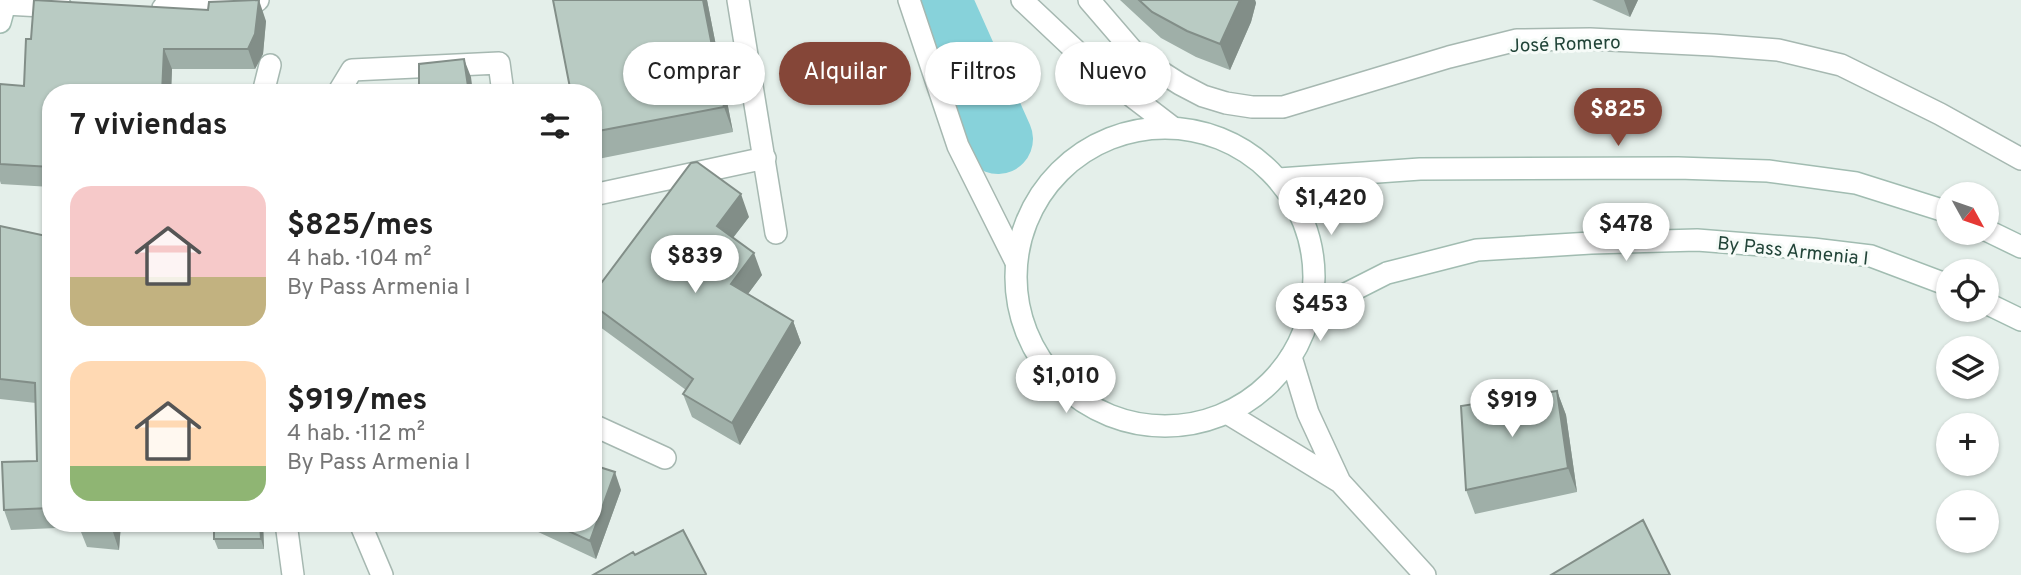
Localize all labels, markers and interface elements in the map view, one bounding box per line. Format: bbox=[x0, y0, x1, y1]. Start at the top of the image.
street label: José Romero bbox=[1509, 31, 1621, 59]
chip: Comprar bbox=[623, 42, 765, 105]
chip: Alquilar bbox=[779, 42, 911, 105]
chip: Filtros bbox=[925, 42, 1041, 105]
chip: Nuevo bbox=[1055, 42, 1171, 105]
pin: $825 bbox=[1577, 88, 1659, 148]
text: $825 bbox=[1590, 96, 1646, 125]
icon: filters bbox=[536, 107, 574, 145]
text: 7 viviendas bbox=[70, 108, 228, 145]
pin: $1,420 bbox=[1274, 177, 1388, 237]
north arrow bbox=[1936, 182, 1998, 245]
map controls bbox=[1936, 182, 1999, 553]
text: $1,420 bbox=[1294, 185, 1368, 214]
pin: $478 bbox=[1585, 204, 1667, 263]
text: $825/mes bbox=[287, 208, 433, 245]
text: $478 bbox=[1599, 211, 1653, 240]
icon: home bbox=[126, 214, 210, 298]
street label: By Pass Armenia I bbox=[1716, 232, 1870, 272]
pin: $839 bbox=[654, 236, 736, 295]
text: $839 bbox=[667, 243, 723, 272]
text: 4 hab. · 104 m² bbox=[287, 245, 431, 274]
button: locate bbox=[1936, 259, 1999, 322]
text: By Pass Armenia I bbox=[287, 274, 471, 303]
pin: $453 bbox=[1279, 284, 1361, 343]
text: $453 bbox=[1292, 291, 1348, 320]
button: layers bbox=[1936, 336, 1999, 399]
pin: $1,010 bbox=[1009, 356, 1123, 415]
text: $1,010 bbox=[1032, 363, 1100, 392]
pin: $919 bbox=[1471, 380, 1553, 439]
text: $919/mes bbox=[287, 383, 427, 420]
text: $919 bbox=[1486, 387, 1538, 416]
icon: home bbox=[126, 389, 210, 473]
button: + bbox=[1936, 413, 1999, 476]
text: 4 hab. · 112 m² bbox=[287, 420, 425, 449]
text: By Pass Armenia I bbox=[287, 449, 471, 478]
button: − bbox=[1936, 490, 1999, 553]

